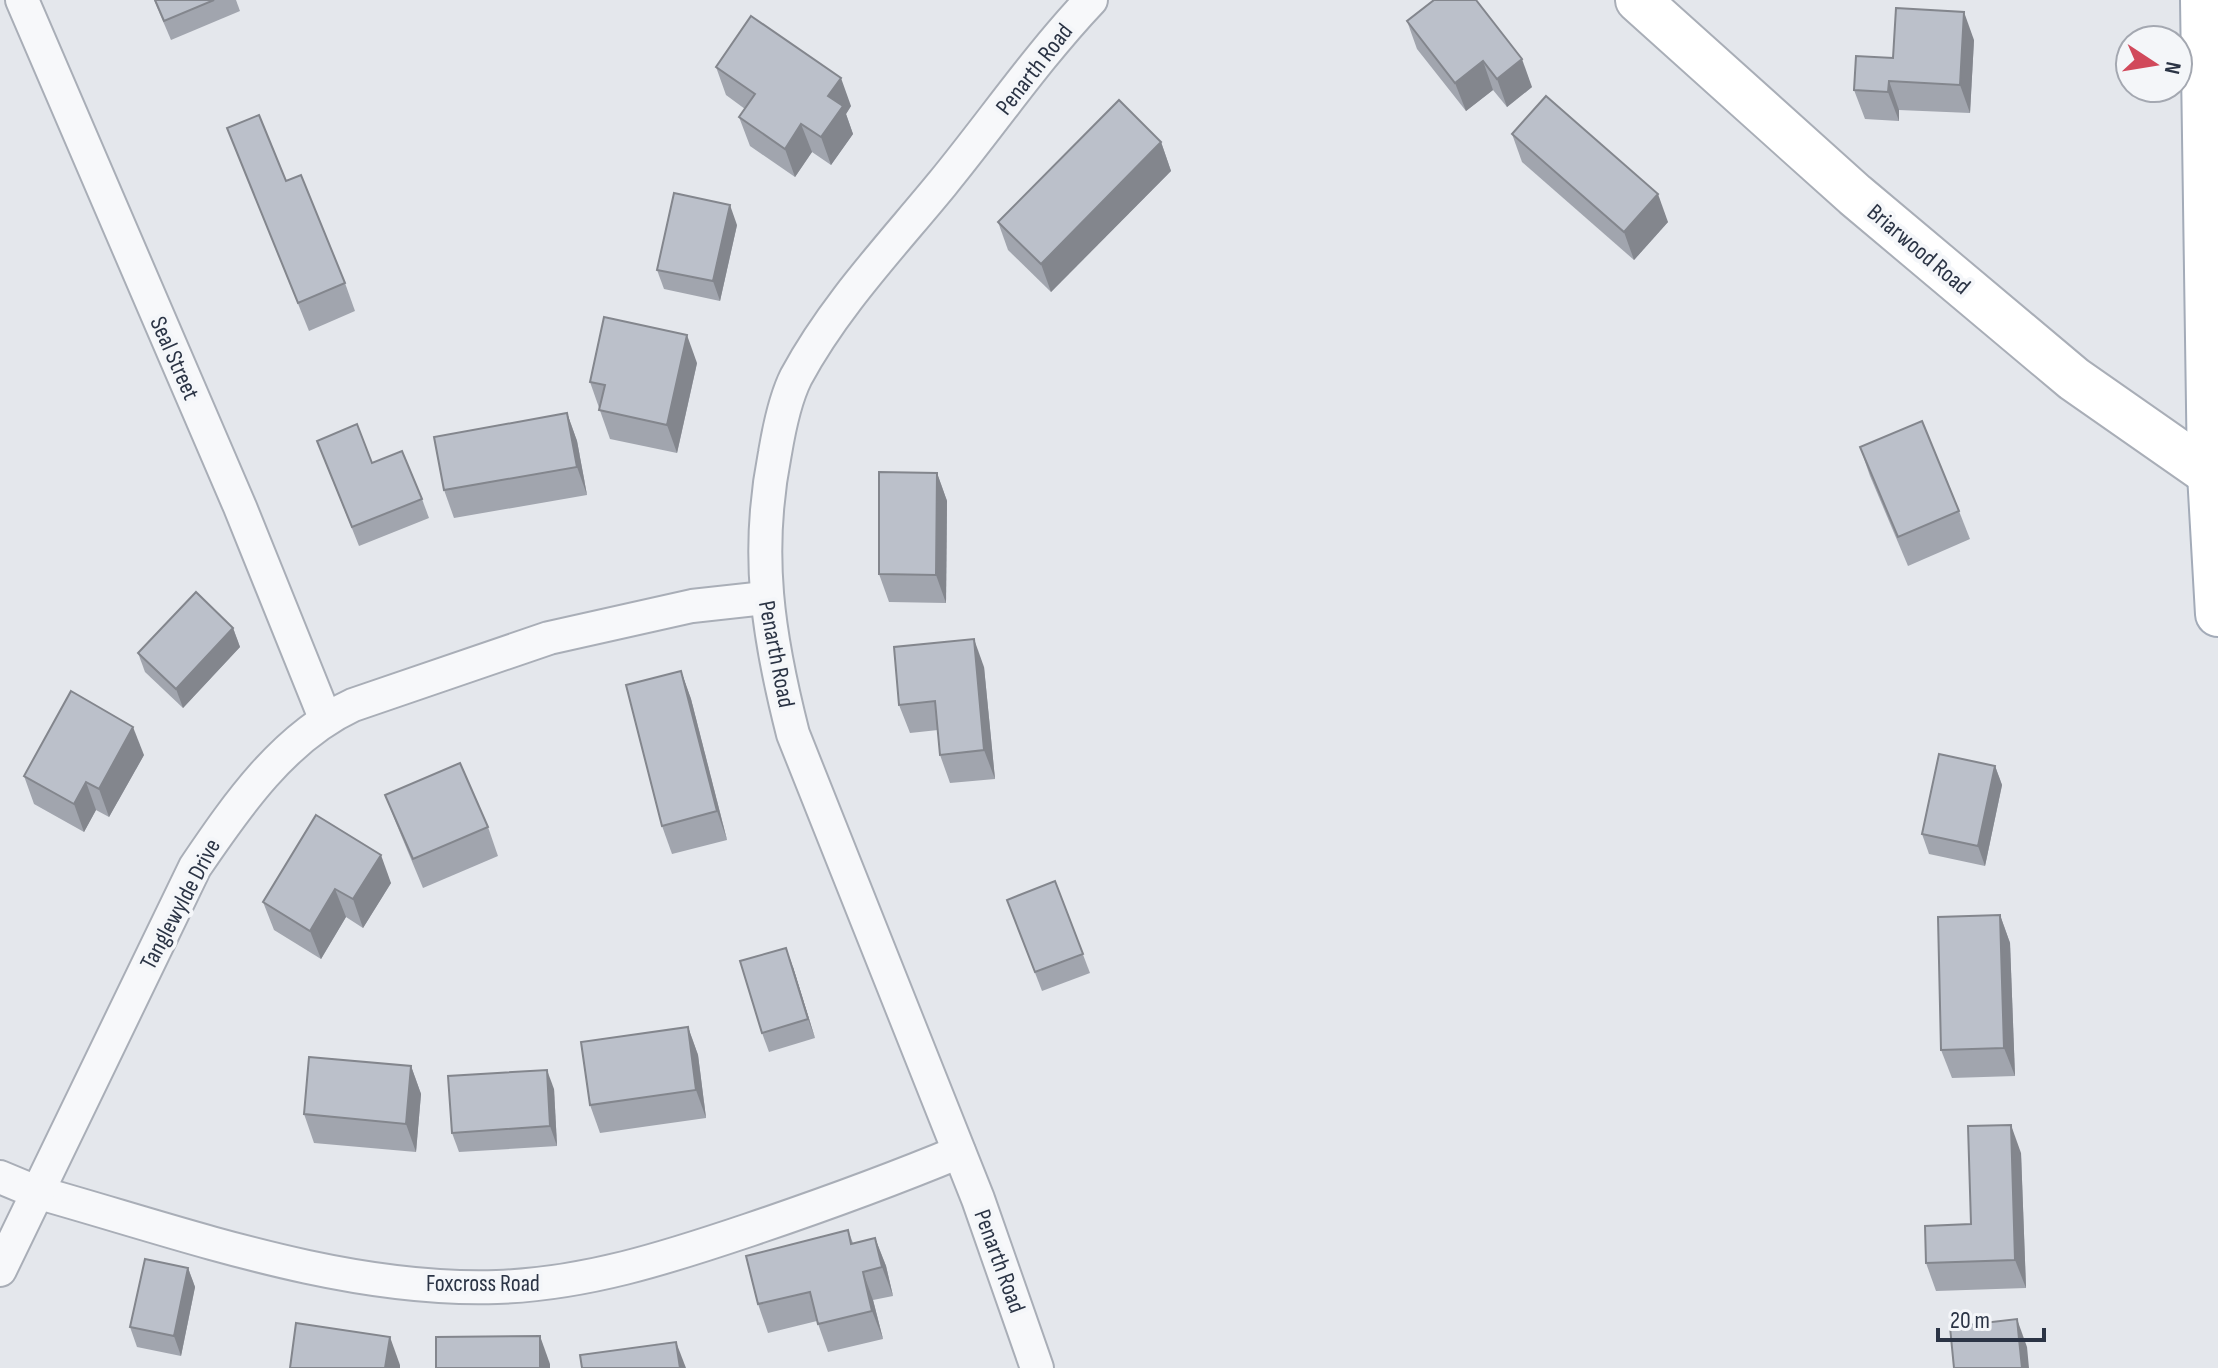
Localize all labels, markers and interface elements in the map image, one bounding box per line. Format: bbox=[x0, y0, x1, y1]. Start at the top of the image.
street label: Penarth Road bbox=[990, 18, 1079, 121]
north arrow bbox=[2114, 24, 2194, 104]
text: N bbox=[2158, 59, 2187, 76]
street label: Briarwood Road bbox=[1861, 198, 1976, 301]
street label: Seal Street bbox=[143, 312, 206, 404]
street label: Penarth Road bbox=[752, 598, 801, 710]
street label: Tanglewylde Drive bbox=[134, 834, 227, 975]
street label: Penarth Road bbox=[967, 1206, 1032, 1317]
street label: Foxcross Road bbox=[426, 1269, 540, 1298]
scale bar bbox=[1938, 1292, 2044, 1342]
text: 20 m bbox=[1950, 1306, 1990, 1335]

